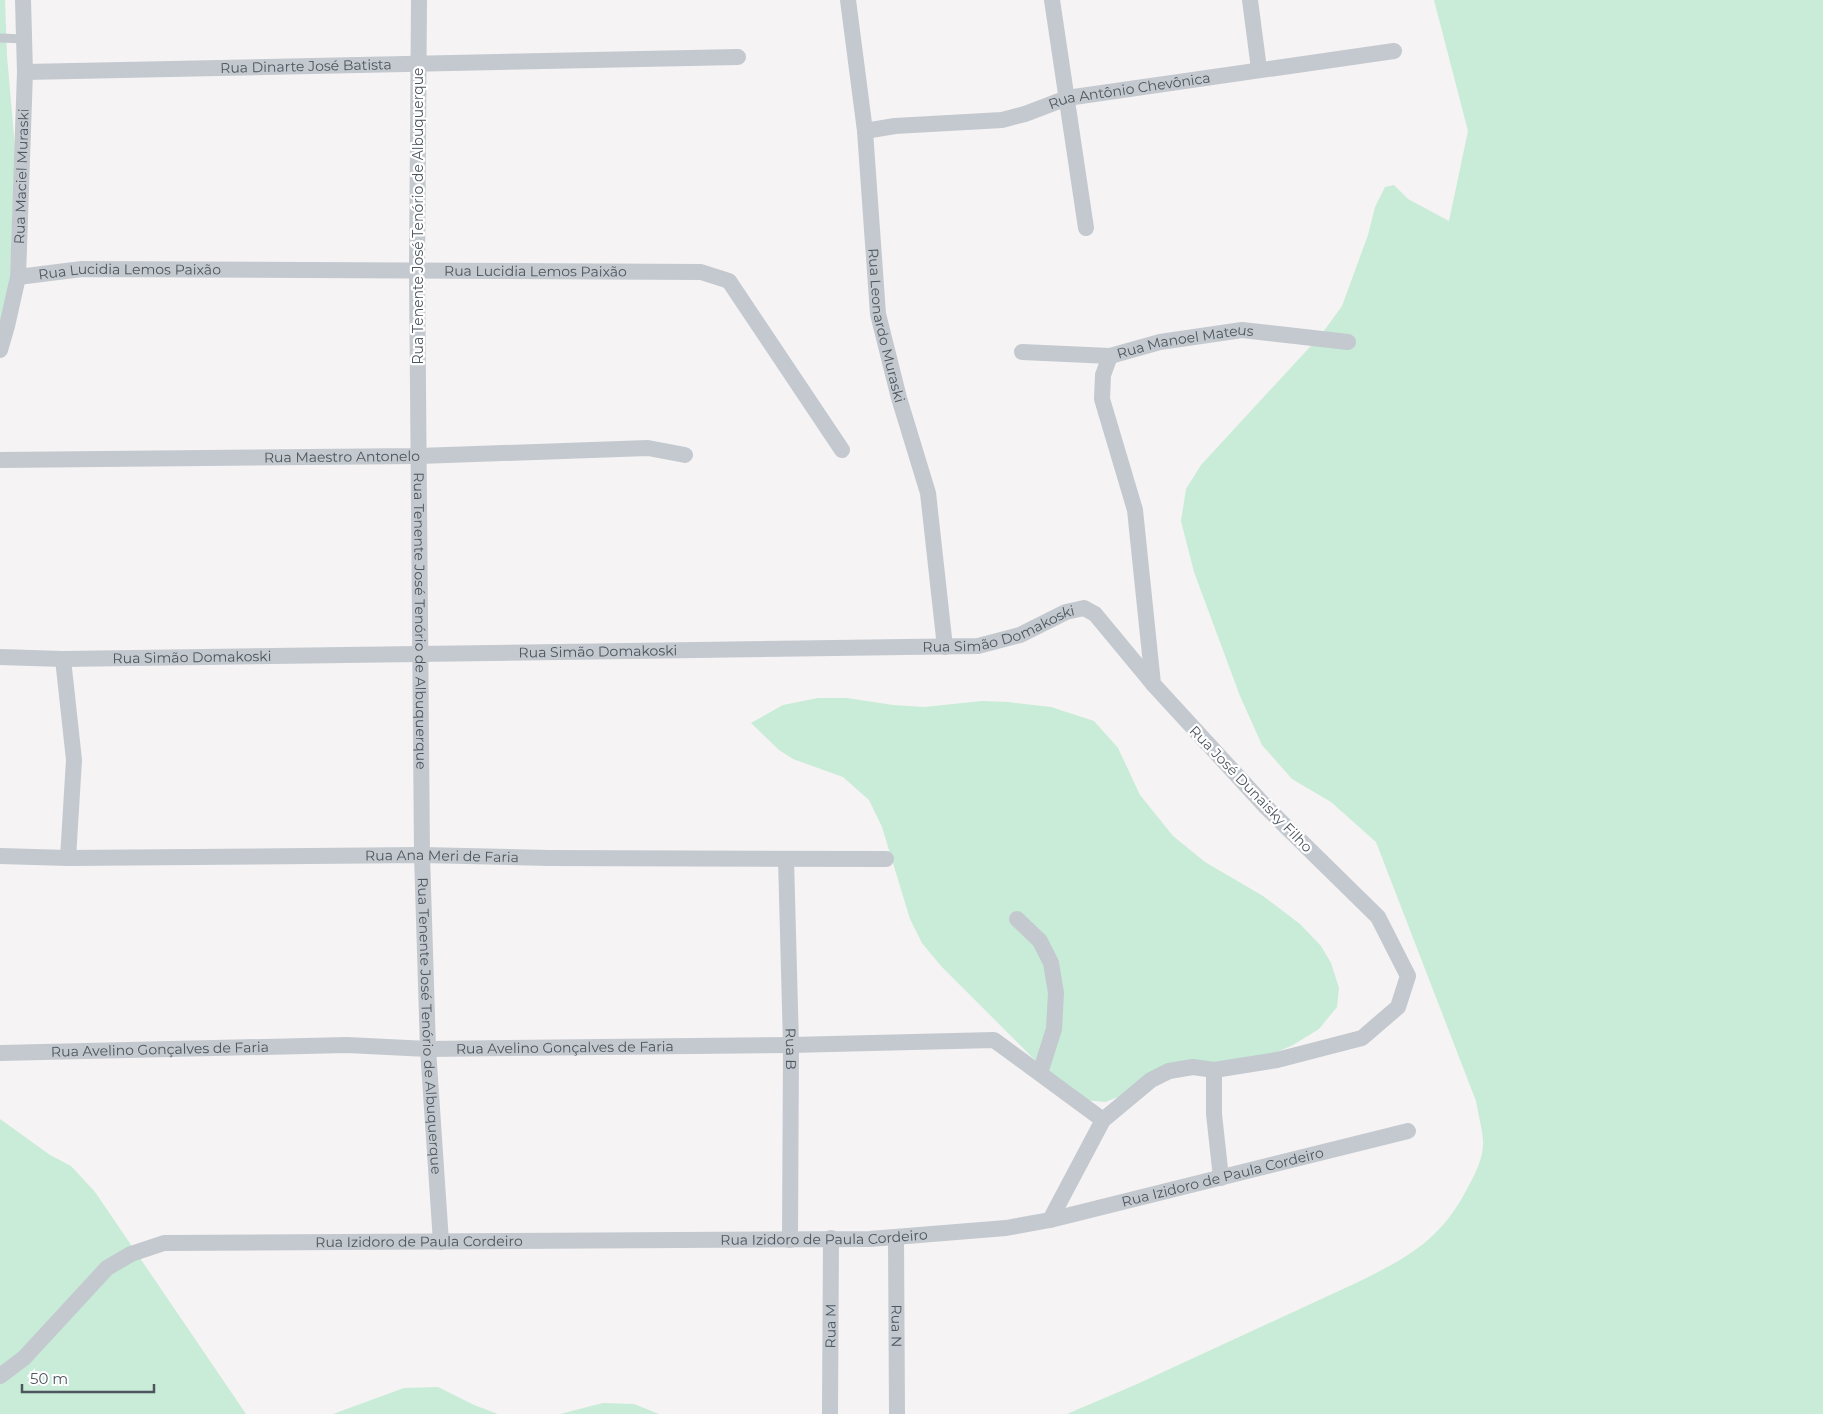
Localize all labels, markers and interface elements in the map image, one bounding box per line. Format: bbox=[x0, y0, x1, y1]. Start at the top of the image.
street label: Rua Dinarte José Batista bbox=[220, 55, 392, 77]
street label: Rua Tenente José Tenório de Albuquerque bbox=[409, 67, 427, 365]
street label: Rua Antônio Chevônica bbox=[1046, 68, 1212, 113]
street label: Rua Maciel Muraski bbox=[10, 108, 33, 244]
street label: Rua Leonardo Muraski bbox=[864, 247, 909, 405]
street label: Rua Lucidia Lemos Paixão bbox=[37, 260, 221, 283]
street label: Rua Lucidia Lemos Paixão bbox=[444, 262, 627, 281]
street label: Rua Manoel Mateus bbox=[1115, 321, 1255, 363]
street label: Rua Maestro Antonelo bbox=[264, 447, 420, 466]
street label: Rua Tenente José Tenório de Albuquerque bbox=[410, 472, 430, 770]
street label: Rua Simão Domakoski bbox=[922, 601, 1076, 656]
street label: Rua Simão Domakoski bbox=[518, 641, 677, 662]
street label: Rua Simão Domakoski bbox=[112, 647, 271, 667]
street label: Rua José Dunaisky Filho bbox=[1186, 722, 1316, 856]
street label: Rua Ana Meri de Faria bbox=[365, 846, 519, 866]
street label: Rua Tenente José Tenório de Albuquerque bbox=[414, 877, 445, 1175]
street label: Rua B bbox=[782, 1028, 800, 1070]
street label: Rua Avelino Gonçalves de Faria bbox=[456, 1037, 674, 1058]
street label: Rua Avelino Gonçalves de Faria bbox=[51, 1038, 269, 1061]
street label: Rua Izidoro de Paula Cordeiro bbox=[1120, 1143, 1326, 1211]
street label: Rua Izidoro de Paula Cordeiro bbox=[720, 1225, 929, 1249]
street label: Rua Izidoro de Paula Cordeiro bbox=[315, 1232, 523, 1251]
street label: Rua M bbox=[821, 1304, 840, 1348]
street label: Rua N bbox=[887, 1305, 906, 1347]
scale bar bbox=[22, 1362, 155, 1394]
text: 50 m bbox=[30, 1369, 68, 1388]

